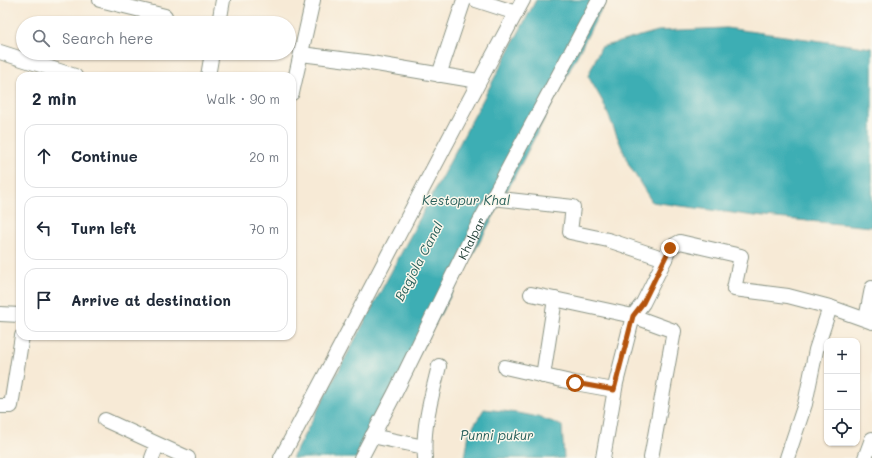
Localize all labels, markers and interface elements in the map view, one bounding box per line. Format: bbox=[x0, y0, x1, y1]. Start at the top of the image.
search box bbox=[16, 16, 296, 60]
icon: search bbox=[30, 27, 52, 49]
text: Search here bbox=[62, 28, 153, 48]
text: 2 min bbox=[32, 87, 77, 109]
text: Walk · 90 m bbox=[206, 90, 280, 107]
icon: ahead bbox=[33, 145, 55, 167]
text: Continue bbox=[71, 146, 138, 166]
text: 20 m bbox=[249, 148, 279, 165]
water label: Kestopur Khal bbox=[422, 191, 511, 208]
street label: Khalpar bbox=[454, 214, 489, 262]
icon: left bbox=[33, 217, 55, 239]
text: Turn left bbox=[71, 218, 136, 238]
water label: Bagjola Canal bbox=[390, 218, 446, 304]
text: 70 m bbox=[249, 220, 279, 237]
route end bbox=[661, 239, 679, 257]
icon: arrive bbox=[33, 289, 55, 311]
text: Arrive at destination bbox=[71, 290, 231, 310]
map controls bbox=[824, 338, 860, 446]
button: + bbox=[824, 338, 860, 374]
route start bbox=[566, 374, 584, 392]
button: − bbox=[824, 374, 860, 410]
button: locate bbox=[824, 410, 860, 446]
water label: Punni pukur bbox=[460, 426, 534, 443]

